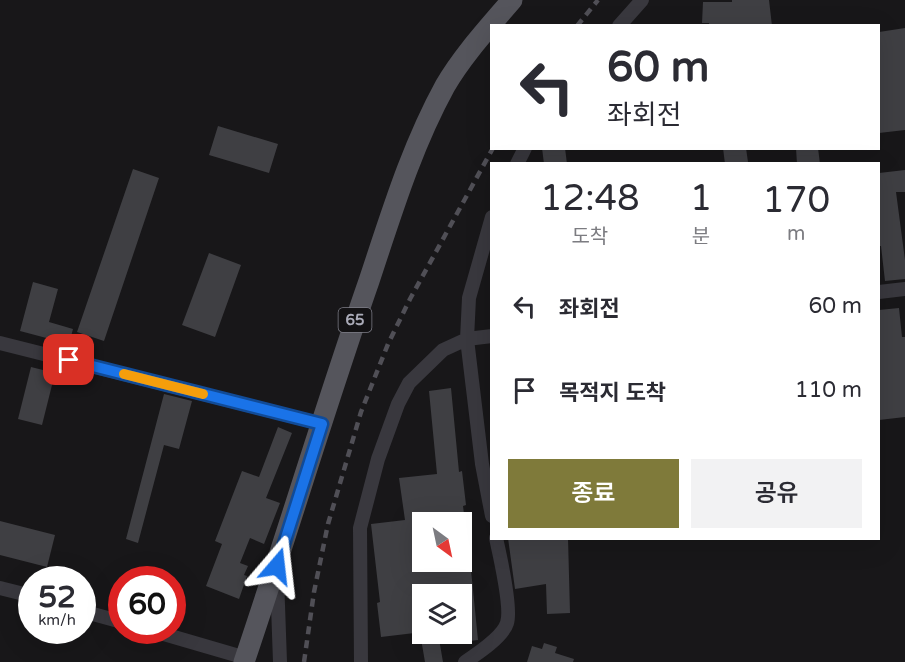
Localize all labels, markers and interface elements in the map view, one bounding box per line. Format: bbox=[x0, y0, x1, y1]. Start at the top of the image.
text: 60 m bbox=[607, 42, 709, 93]
icon: left bbox=[508, 48, 586, 126]
text: 좌회전 bbox=[607, 99, 682, 132]
text: 12:48 bbox=[540, 177, 640, 220]
text: 1 bbox=[690, 177, 712, 220]
text: 170 bbox=[762, 179, 830, 222]
text: m bbox=[787, 222, 805, 246]
text: 도착 bbox=[571, 225, 608, 249]
text: 분 bbox=[692, 225, 710, 249]
icon: left bbox=[508, 290, 541, 323]
text: 60 m bbox=[808, 293, 862, 319]
text: 좌회전 bbox=[559, 296, 620, 322]
road number: 65 bbox=[338, 308, 372, 332]
pin bbox=[43, 334, 94, 385]
icon: arrive bbox=[52, 343, 85, 376]
icon: arrive bbox=[508, 374, 541, 407]
text: 110 m bbox=[795, 377, 862, 403]
text: 목적지 도착 bbox=[559, 380, 666, 406]
button: 종료 bbox=[508, 459, 679, 528]
button: 공유 bbox=[691, 459, 862, 528]
north arrow bbox=[412, 512, 472, 572]
map controls bbox=[412, 512, 472, 644]
position arrow bbox=[245, 534, 309, 598]
speed limit sign: 60 bbox=[108, 566, 186, 644]
text: 52 bbox=[38, 579, 76, 616]
button: layers bbox=[412, 584, 472, 644]
text: km/h bbox=[38, 611, 76, 629]

